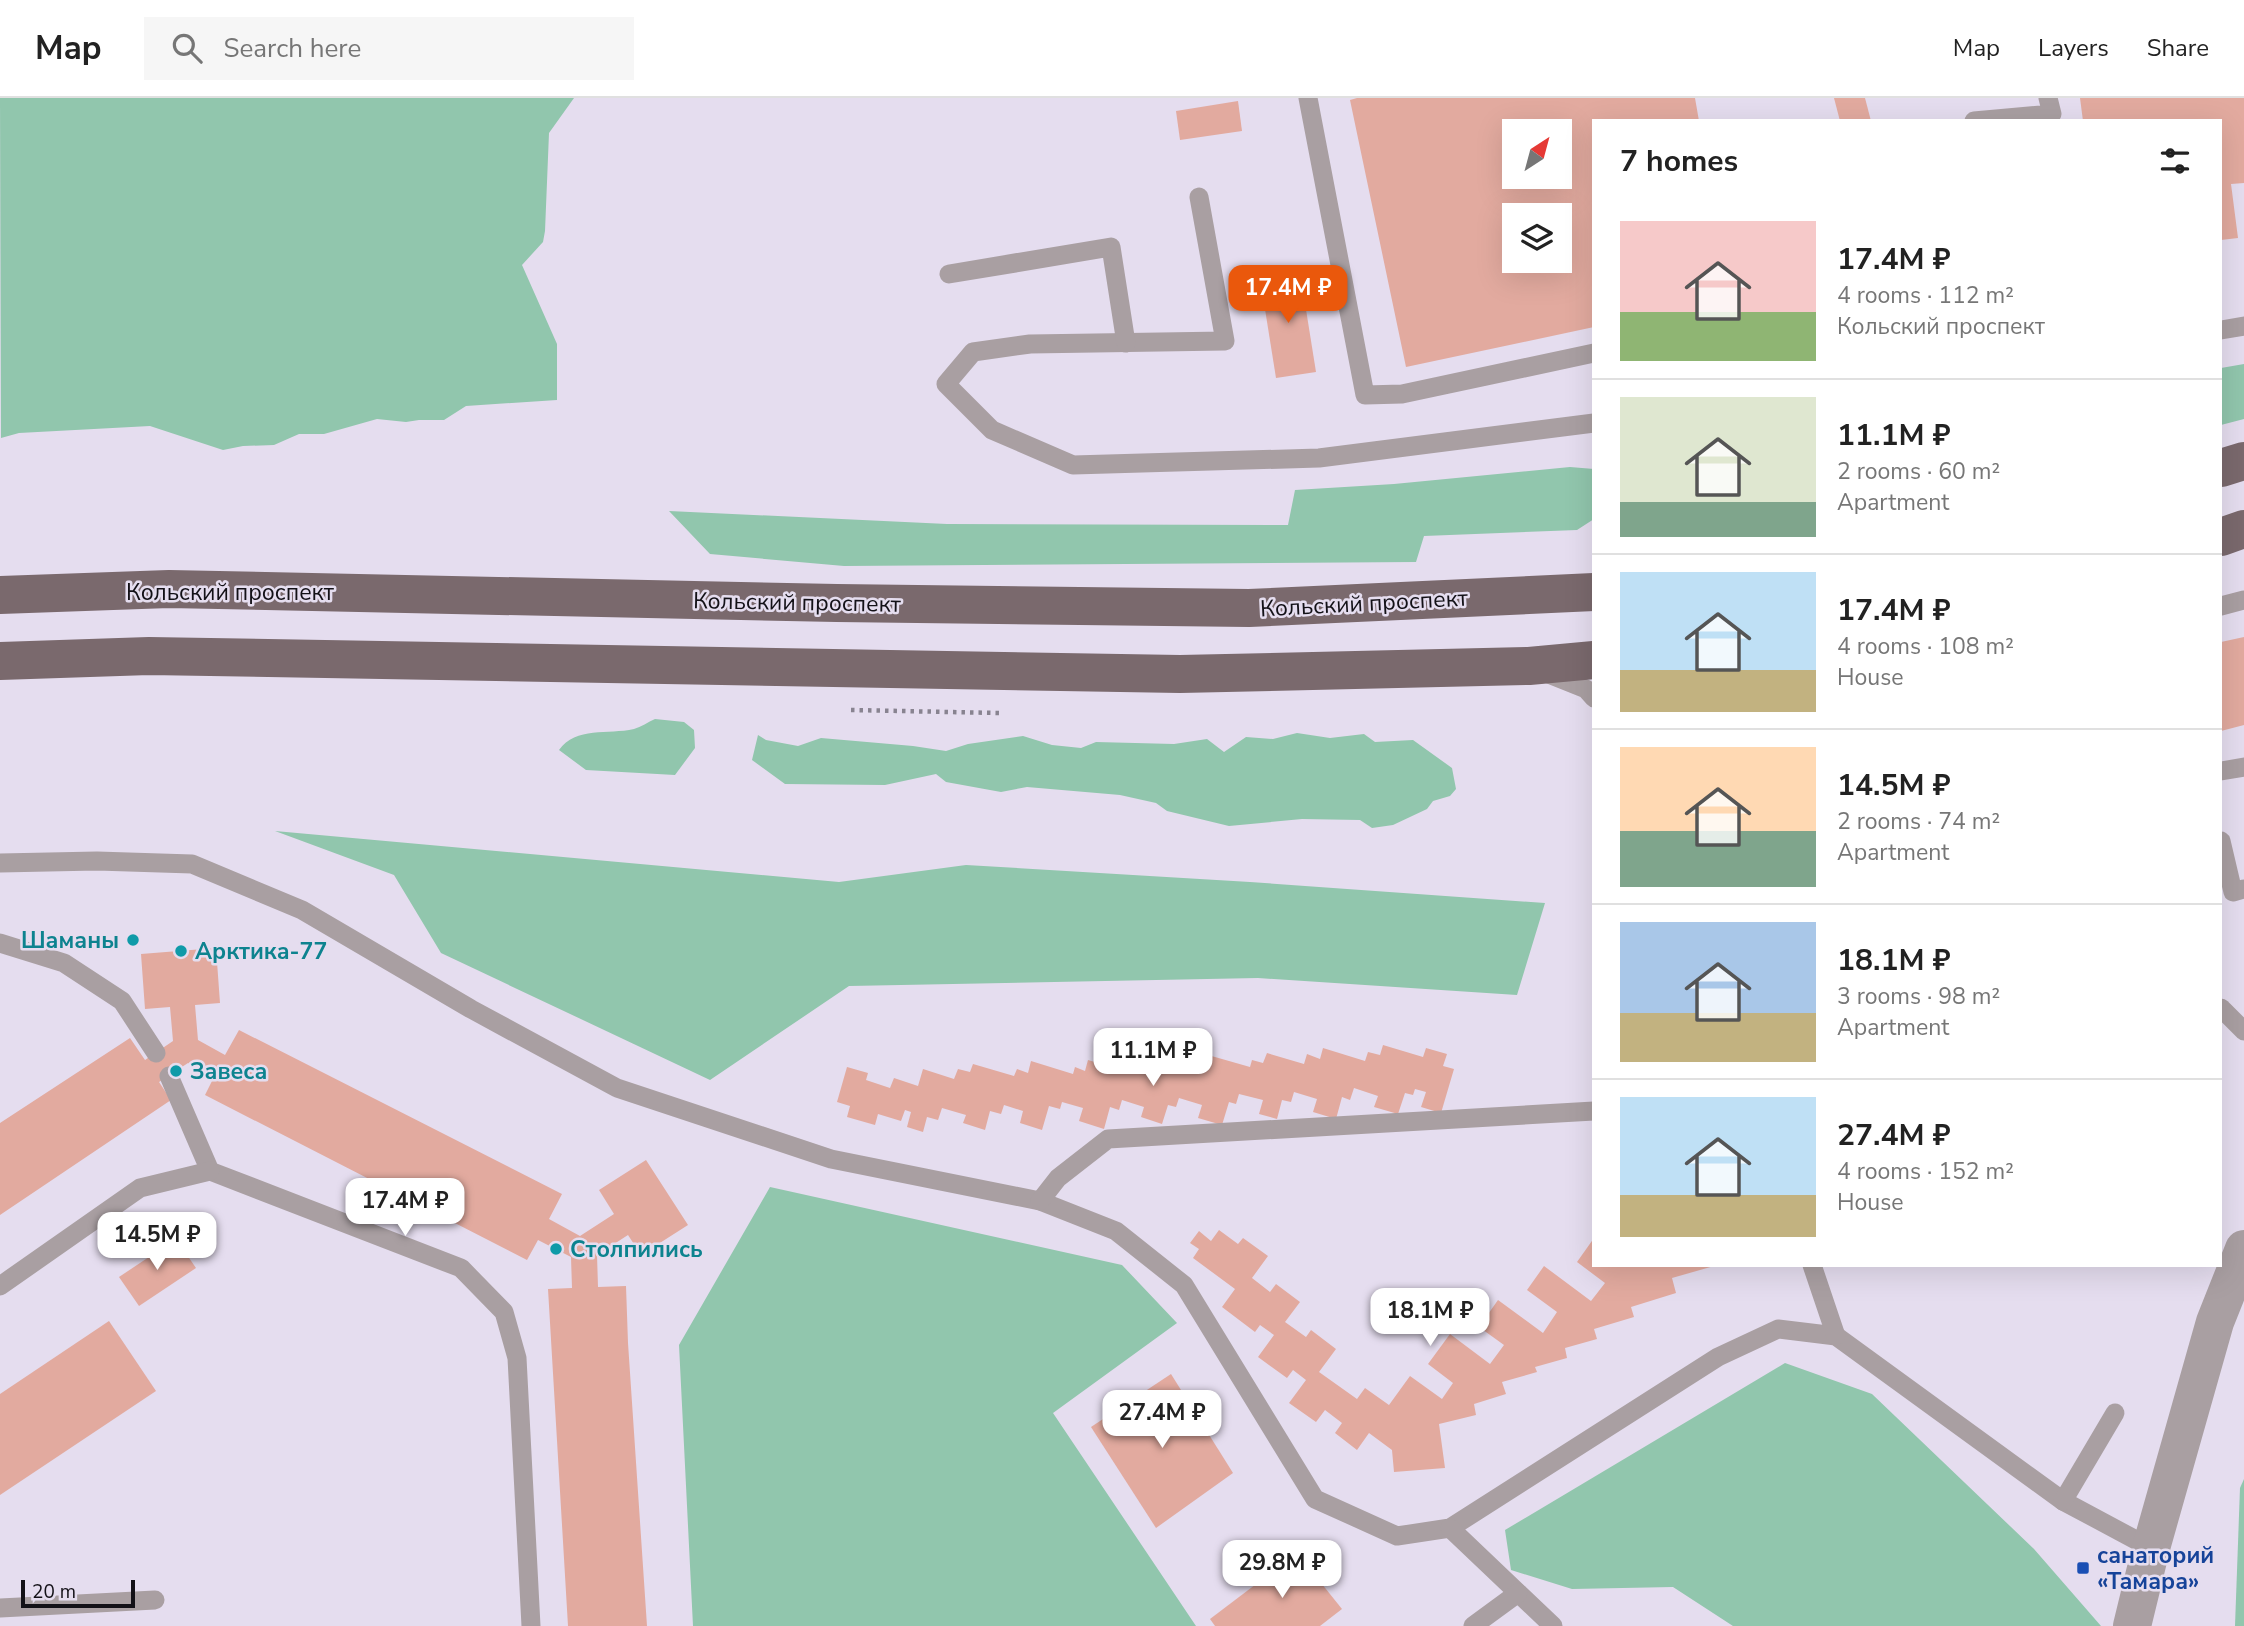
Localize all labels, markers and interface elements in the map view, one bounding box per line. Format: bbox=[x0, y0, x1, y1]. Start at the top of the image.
search box bbox=[144, 17, 634, 80]
text: Map bbox=[35, 26, 102, 71]
icon: search bbox=[168, 29, 206, 67]
text: Search here bbox=[224, 31, 361, 66]
text: Map bbox=[1953, 32, 2000, 64]
text: Layers bbox=[2038, 32, 2109, 64]
text: Share bbox=[2147, 32, 2209, 64]
north arrow bbox=[1502, 119, 1572, 189]
map controls bbox=[1502, 119, 1572, 273]
text: 7 homes bbox=[1620, 141, 1738, 182]
icon: filters bbox=[2156, 142, 2194, 180]
button: layers bbox=[1502, 203, 1572, 273]
text: 17.4M ₽ bbox=[1837, 239, 1951, 280]
icon: home bbox=[1676, 249, 1760, 333]
pin: 17.4M ₽ bbox=[1223, 266, 1353, 325]
text: 17.4M ₽ bbox=[1244, 272, 1332, 303]
text: 4 rooms · 112 m² bbox=[1837, 280, 2014, 311]
text: Кольский проспект bbox=[1837, 311, 2045, 342]
text: 11.1M ₽ bbox=[1837, 415, 1951, 456]
icon: home bbox=[1676, 425, 1760, 509]
text: 2 rooms · 60 m² bbox=[1837, 456, 2000, 487]
text: Apartment bbox=[1837, 487, 1949, 518]
street label: Кольский проспект bbox=[126, 577, 335, 608]
street label: Кольский проспект bbox=[1259, 583, 1469, 624]
street label: Кольский проспект bbox=[693, 585, 902, 620]
text: 17.4M ₽ bbox=[1837, 590, 1951, 631]
icon: home bbox=[1676, 600, 1760, 684]
text: 4 rooms · 108 m² bbox=[1837, 631, 2014, 662]
text: House bbox=[1837, 662, 1904, 693]
text: 14.5M ₽ bbox=[1837, 765, 1951, 806]
icon: home bbox=[1676, 775, 1760, 859]
text: 2 rooms · 74 m² bbox=[1837, 806, 2000, 837]
text: Apartment bbox=[1837, 837, 1949, 868]
place label: Шаманы bbox=[21, 925, 119, 956]
marker: Шаманы bbox=[125, 932, 141, 948]
place label: Арктика-77 bbox=[195, 936, 327, 967]
text: 18.1M ₽ bbox=[1837, 940, 1951, 981]
marker: Арктика-77 bbox=[173, 943, 189, 959]
icon: home bbox=[1676, 950, 1760, 1034]
text: 3 rooms · 98 m² bbox=[1837, 981, 2000, 1012]
text: Apartment bbox=[1837, 1012, 1949, 1043]
pin: 11.1M ₽ bbox=[1088, 1028, 1218, 1088]
text: 11.1M ₽ bbox=[1109, 1035, 1197, 1066]
place label: Завеса bbox=[190, 1056, 267, 1087]
marker: Завеса bbox=[168, 1063, 184, 1079]
text: 27.4M ₽ bbox=[1837, 1115, 1951, 1156]
icon: home bbox=[1676, 1125, 1760, 1209]
text: 4 rooms · 152 m² bbox=[1837, 1156, 2014, 1187]
pin: 17.4M ₽ bbox=[340, 1178, 470, 1238]
text: 17.4M ₽ bbox=[361, 1185, 449, 1216]
text: House bbox=[1837, 1187, 1904, 1218]
pin: 14.5M ₽ bbox=[92, 1212, 222, 1272]
text: 14.5M ₽ bbox=[113, 1219, 201, 1250]
place label: Столпились bbox=[570, 1234, 703, 1265]
marker: Столпились bbox=[548, 1241, 564, 1257]
pin: 18.1M ₽ bbox=[1365, 1288, 1495, 1348]
text: 18.1M ₽ bbox=[1386, 1295, 1474, 1326]
pin: 27.4M ₽ bbox=[1097, 1390, 1227, 1450]
text: 27.4M ₽ bbox=[1118, 1397, 1206, 1428]
pin: 29.8M ₽ bbox=[1217, 1540, 1347, 1600]
place label: санаторий «Тамара» bbox=[2097, 1540, 2214, 1597]
text: 29.8M ₽ bbox=[1238, 1547, 1326, 1578]
marker: санаторий «Тамара» bbox=[2075, 1560, 2091, 1576]
scale bar bbox=[21, 1577, 135, 1609]
text: 20 m bbox=[32, 1579, 76, 1605]

